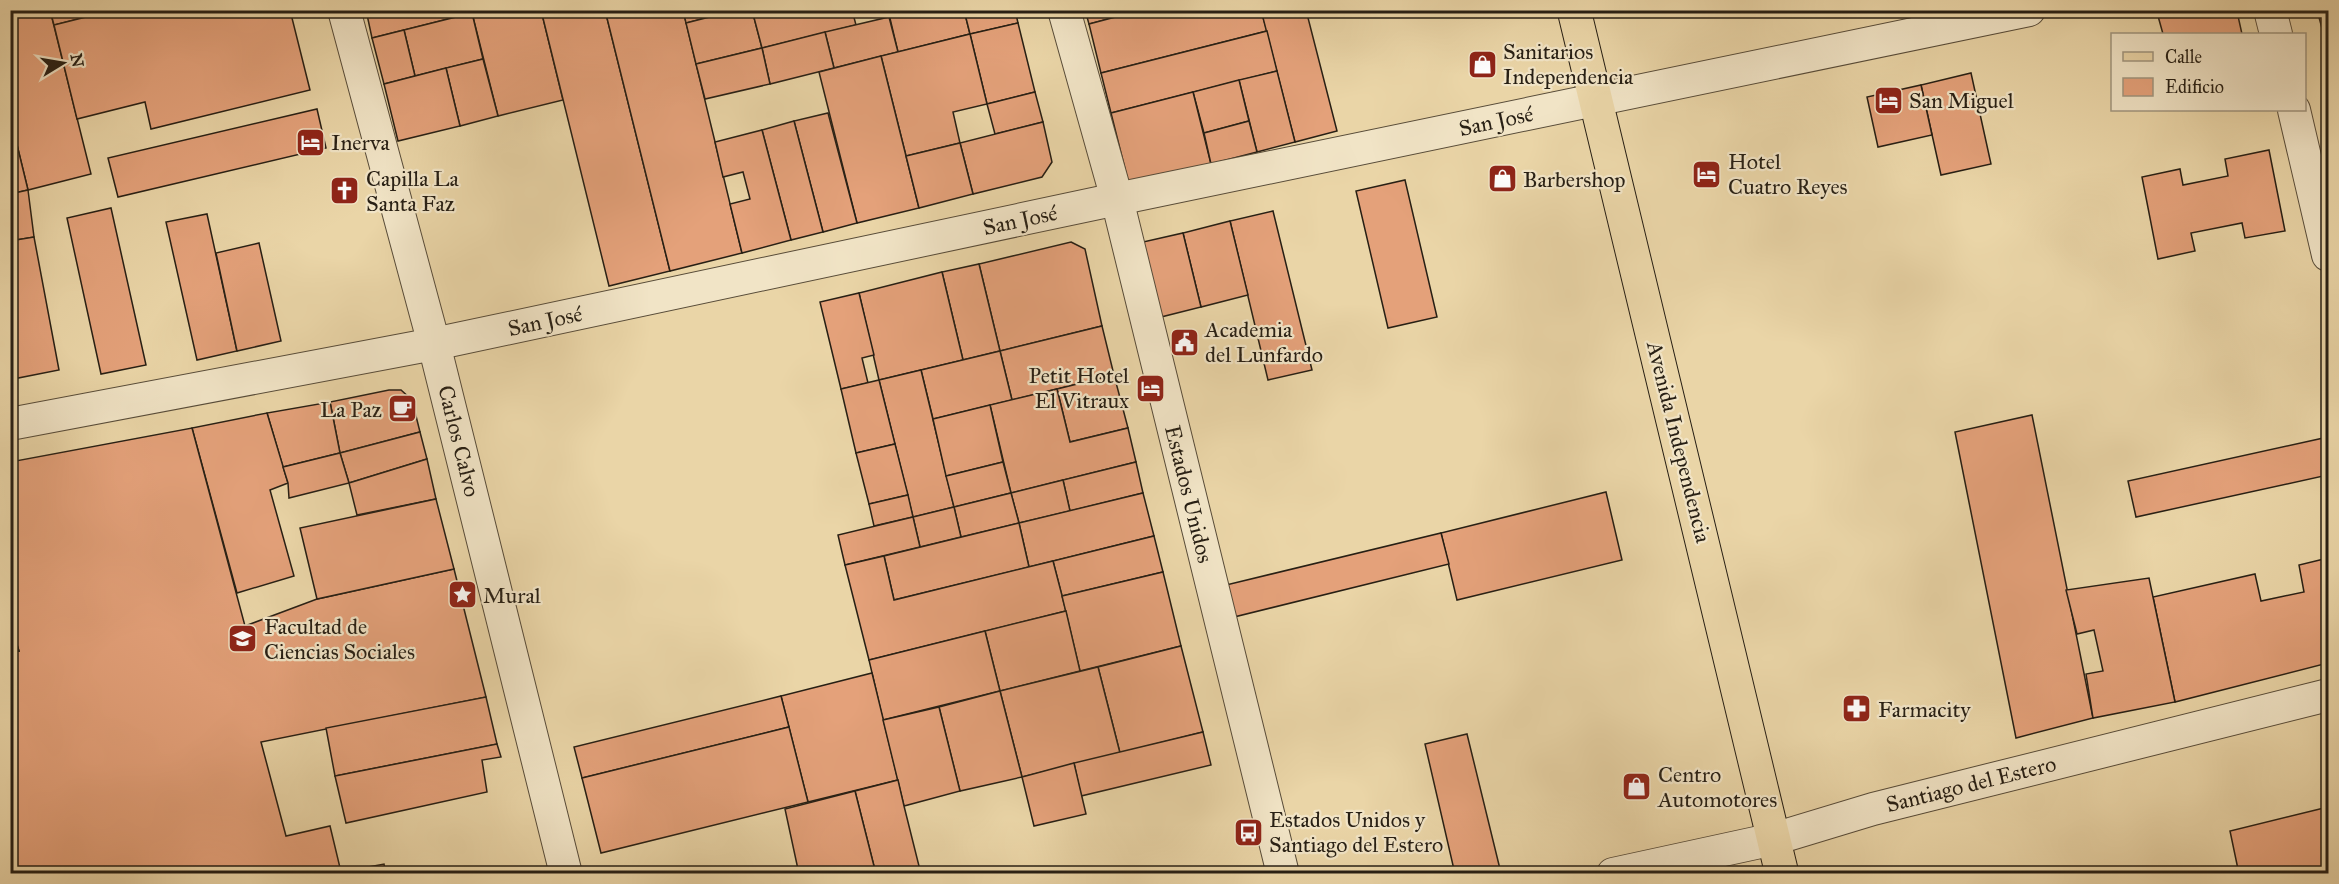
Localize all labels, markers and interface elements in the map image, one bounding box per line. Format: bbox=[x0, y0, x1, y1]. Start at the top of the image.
north arrow bbox=[33, 33, 93, 93]
legend bbox=[2111, 33, 2306, 111]
place label: Sanitarios Independencia bbox=[1503, 38, 1634, 90]
text: Calle bbox=[2165, 46, 2202, 68]
shop icon: Sanitarios Independencia bbox=[1466, 48, 1498, 80]
text: N bbox=[67, 52, 88, 69]
text: Edificio bbox=[2165, 76, 2224, 98]
hotel icon: San Miguel bbox=[1872, 84, 1904, 116]
place label: San Miguel bbox=[1909, 87, 2014, 114]
street label: San José bbox=[1456, 100, 1537, 142]
hotel icon: Inerva bbox=[294, 126, 326, 158]
place label: Inerva bbox=[331, 129, 391, 156]
place label: Hotel Cuatro Reyes bbox=[1728, 148, 1848, 200]
hotel icon: Hotel Cuatro Reyes bbox=[1691, 158, 1723, 190]
shop icon: Barbershop bbox=[1486, 163, 1518, 195]
place label: Capilla La Santa Faz bbox=[366, 165, 460, 217]
place label: Barbershop bbox=[1523, 166, 1626, 193]
church icon: Capilla La Santa Faz bbox=[329, 175, 361, 207]
street label: San José bbox=[980, 199, 1061, 241]
street label: San José bbox=[505, 300, 586, 342]
place label: Academia del Lunfardo bbox=[1204, 316, 1323, 368]
public building icon: Academia del Lunfardo bbox=[1168, 326, 1200, 358]
street label: Avenida Independencia bbox=[1641, 337, 1717, 546]
place label: Petit Hotel El Vitraux bbox=[1029, 362, 1129, 414]
hotel icon: Petit Hotel El Vitraux bbox=[1134, 372, 1166, 404]
street label: Carlos Calvo bbox=[432, 382, 486, 500]
cafe icon: La Paz bbox=[387, 393, 419, 425]
place label: La Paz bbox=[320, 396, 382, 423]
street label: Estados Unidos bbox=[1159, 422, 1219, 566]
place icon: Mural bbox=[446, 579, 478, 611]
place label: Mural bbox=[483, 582, 541, 609]
place label: Facultad de Ciencias Sociales bbox=[264, 613, 415, 665]
school or university icon: Facultad de Ciencias Sociales bbox=[227, 623, 259, 655]
pharmacy icon: Farmacity bbox=[1841, 693, 1873, 725]
place label: Farmacity bbox=[1878, 696, 1971, 723]
street label: Santiago del Estero bbox=[1883, 750, 2059, 818]
place label: Centro Automotores bbox=[1657, 761, 1777, 813]
shop icon: Centro Automotores bbox=[1621, 771, 1653, 803]
place label: Estados Unidos y Santiago del Estero bbox=[1269, 806, 1443, 858]
bus stop icon: Estados Unidos y Santiago del Estero bbox=[1232, 816, 1264, 848]

